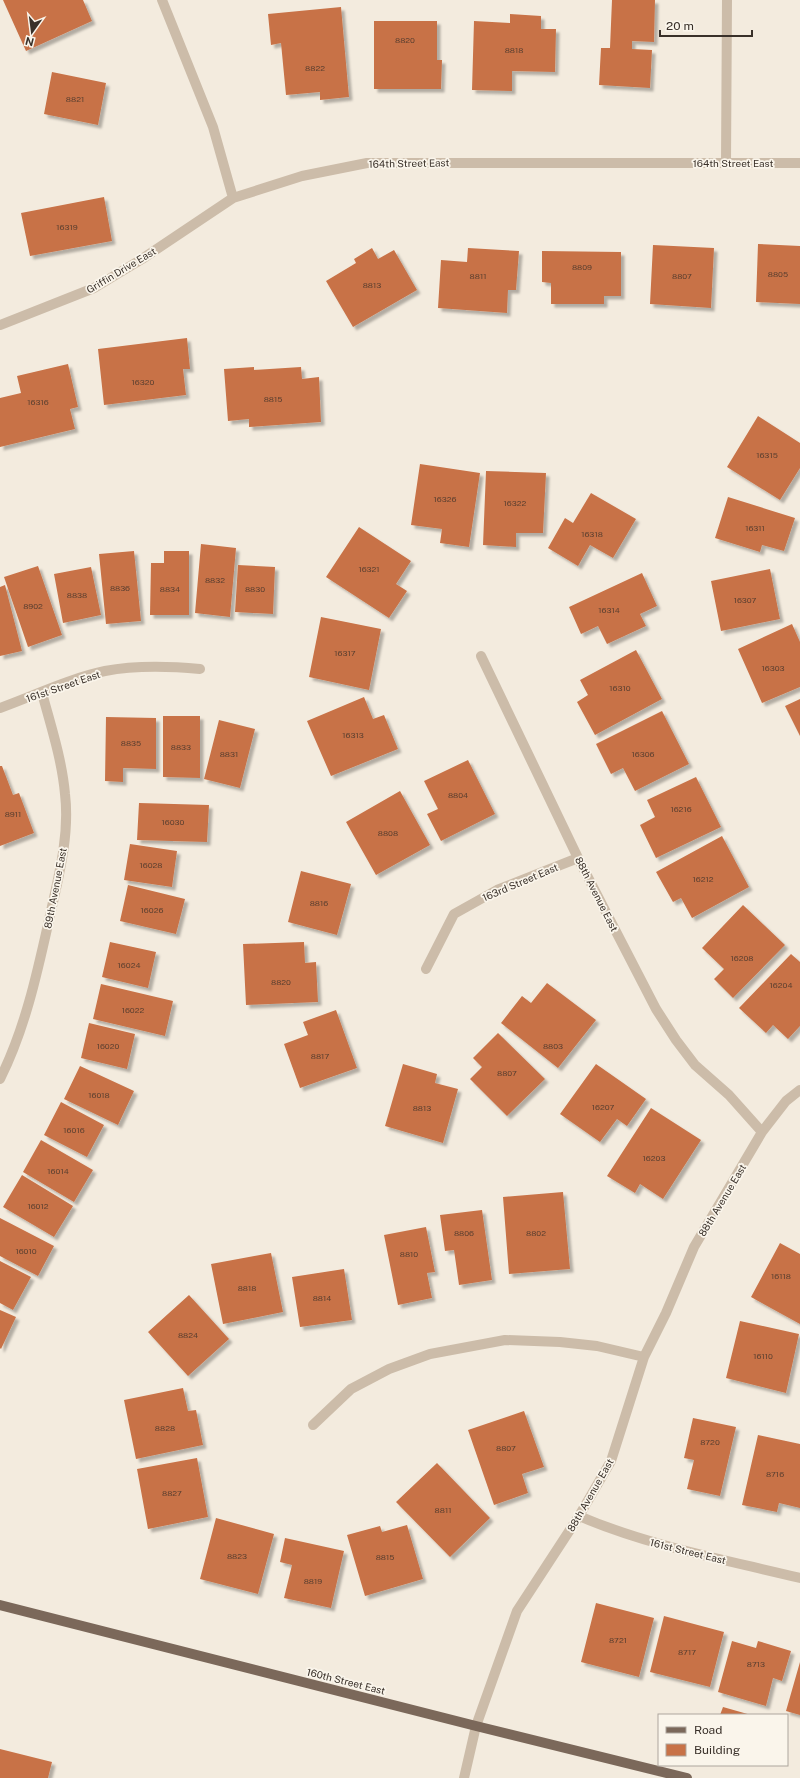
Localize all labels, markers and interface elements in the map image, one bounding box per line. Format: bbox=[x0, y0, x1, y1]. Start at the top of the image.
north arrow bbox=[12, 12, 52, 52]
scale bar bbox=[660, 12, 752, 38]
text: 20 m bbox=[666, 19, 694, 33]
text: N bbox=[24, 35, 35, 49]
house number: 8820 bbox=[395, 35, 415, 45]
house number: 8818 bbox=[505, 45, 523, 55]
house number: 8822 bbox=[305, 63, 325, 73]
house number: 8821 bbox=[66, 94, 84, 104]
street label: 164th Street East bbox=[369, 156, 450, 170]
street label: 164th Street East bbox=[693, 157, 773, 169]
house number: 16319 bbox=[56, 222, 78, 232]
street label: Griffin Drive East bbox=[84, 245, 158, 295]
house number: 8809 bbox=[572, 262, 592, 272]
house number: 8805 bbox=[768, 269, 788, 279]
house number: 8811 bbox=[470, 271, 486, 281]
house number: 8807 bbox=[672, 271, 692, 281]
house number: 8813 bbox=[363, 280, 381, 290]
house number: 16320 bbox=[132, 377, 155, 387]
house number: 8815 bbox=[264, 394, 282, 404]
house number: 16316 bbox=[27, 397, 49, 407]
house number: 16315 bbox=[756, 450, 778, 460]
house number: 16326 bbox=[434, 494, 456, 504]
house number: 16322 bbox=[504, 498, 527, 508]
house number: 16311 bbox=[745, 523, 765, 533]
house number: 16318 bbox=[581, 529, 603, 539]
house number: 16321 bbox=[358, 564, 380, 574]
house number: 8832 bbox=[205, 575, 225, 585]
house number: 8836 bbox=[110, 583, 130, 593]
house number: 8834 bbox=[160, 584, 180, 594]
house number: 8830 bbox=[245, 584, 265, 594]
house number: 8838 bbox=[67, 590, 87, 600]
house number: 16307 bbox=[734, 595, 757, 605]
house number: 8902 bbox=[23, 601, 43, 611]
house number: 16314 bbox=[598, 605, 620, 615]
house number: 16317 bbox=[334, 648, 356, 658]
house number: 16303 bbox=[761, 663, 785, 673]
street label: 161st Street East bbox=[24, 668, 102, 704]
house number: 16310 bbox=[609, 683, 631, 693]
house number: 16313 bbox=[342, 730, 364, 740]
house number: 8835 bbox=[121, 738, 141, 748]
house number: 8833 bbox=[171, 742, 191, 752]
house number: 8831 bbox=[220, 749, 238, 759]
house number: 16306 bbox=[632, 749, 655, 759]
house number: 8804 bbox=[448, 790, 468, 800]
house number: 16216 bbox=[670, 804, 692, 814]
house number: 8911 bbox=[5, 809, 21, 819]
house number: 16030 bbox=[162, 817, 185, 827]
house number: 8808 bbox=[378, 828, 398, 838]
street label: 89th Avenue East bbox=[41, 847, 69, 929]
street label: 88th Avenue East bbox=[573, 855, 621, 933]
house number: 16028 bbox=[139, 860, 163, 870]
street label: 163rd Street East bbox=[480, 861, 560, 903]
house number: 16212 bbox=[692, 874, 714, 884]
house number: 8816 bbox=[310, 898, 328, 908]
house number: 16026 bbox=[141, 905, 163, 915]
house number: 16208 bbox=[730, 953, 754, 963]
house number: 16024 bbox=[118, 960, 140, 970]
house number: 8820 bbox=[271, 977, 291, 987]
house number: 16204 bbox=[770, 980, 792, 990]
house number: 16022 bbox=[122, 1005, 145, 1015]
house number: 16020 bbox=[97, 1041, 119, 1051]
house number: 8803 bbox=[543, 1041, 563, 1051]
house number: 8817 bbox=[311, 1051, 329, 1061]
house number: 8807 bbox=[497, 1068, 517, 1078]
house number: 16018 bbox=[88, 1090, 110, 1100]
house number: 16207 bbox=[592, 1102, 614, 1112]
house number: 8813 bbox=[413, 1103, 431, 1113]
house number: 16016 bbox=[63, 1125, 85, 1135]
house number: 16203 bbox=[643, 1153, 665, 1163]
street label: 88th Avenue East bbox=[696, 1162, 748, 1238]
house number: 16014 bbox=[47, 1166, 69, 1176]
house number: 16012 bbox=[27, 1201, 49, 1211]
house number: 8806 bbox=[454, 1228, 474, 1238]
house number: 8802 bbox=[526, 1228, 546, 1238]
house number: 16010 bbox=[15, 1246, 37, 1256]
house number: 8810 bbox=[400, 1249, 418, 1259]
house number: 16118 bbox=[771, 1271, 791, 1281]
house number: 8818 bbox=[238, 1283, 256, 1293]
house number: 8814 bbox=[313, 1293, 331, 1303]
house number: 8824 bbox=[178, 1330, 198, 1340]
house number: 16110 bbox=[753, 1351, 773, 1361]
house number: 8828 bbox=[155, 1423, 175, 1433]
house number: 8720 bbox=[700, 1437, 720, 1447]
house number: 8807 bbox=[496, 1443, 516, 1453]
street label: 88th Avenue East bbox=[564, 1456, 616, 1534]
house number: 8716 bbox=[766, 1469, 784, 1479]
house number: 8827 bbox=[162, 1488, 182, 1498]
house number: 8811 bbox=[435, 1505, 451, 1515]
street label: 161st Street East bbox=[649, 1536, 727, 1566]
house number: 8823 bbox=[227, 1551, 247, 1561]
house number: 8815 bbox=[376, 1552, 394, 1562]
house number: 8819 bbox=[304, 1576, 322, 1586]
house number: 8721 bbox=[609, 1635, 627, 1645]
house number: 8717 bbox=[678, 1647, 696, 1657]
house number: 8713 bbox=[747, 1659, 765, 1669]
street label: 160th Street East bbox=[305, 1665, 387, 1697]
legend bbox=[658, 1714, 788, 1766]
text: Road bbox=[694, 1723, 722, 1737]
text: Building bbox=[694, 1743, 740, 1757]

